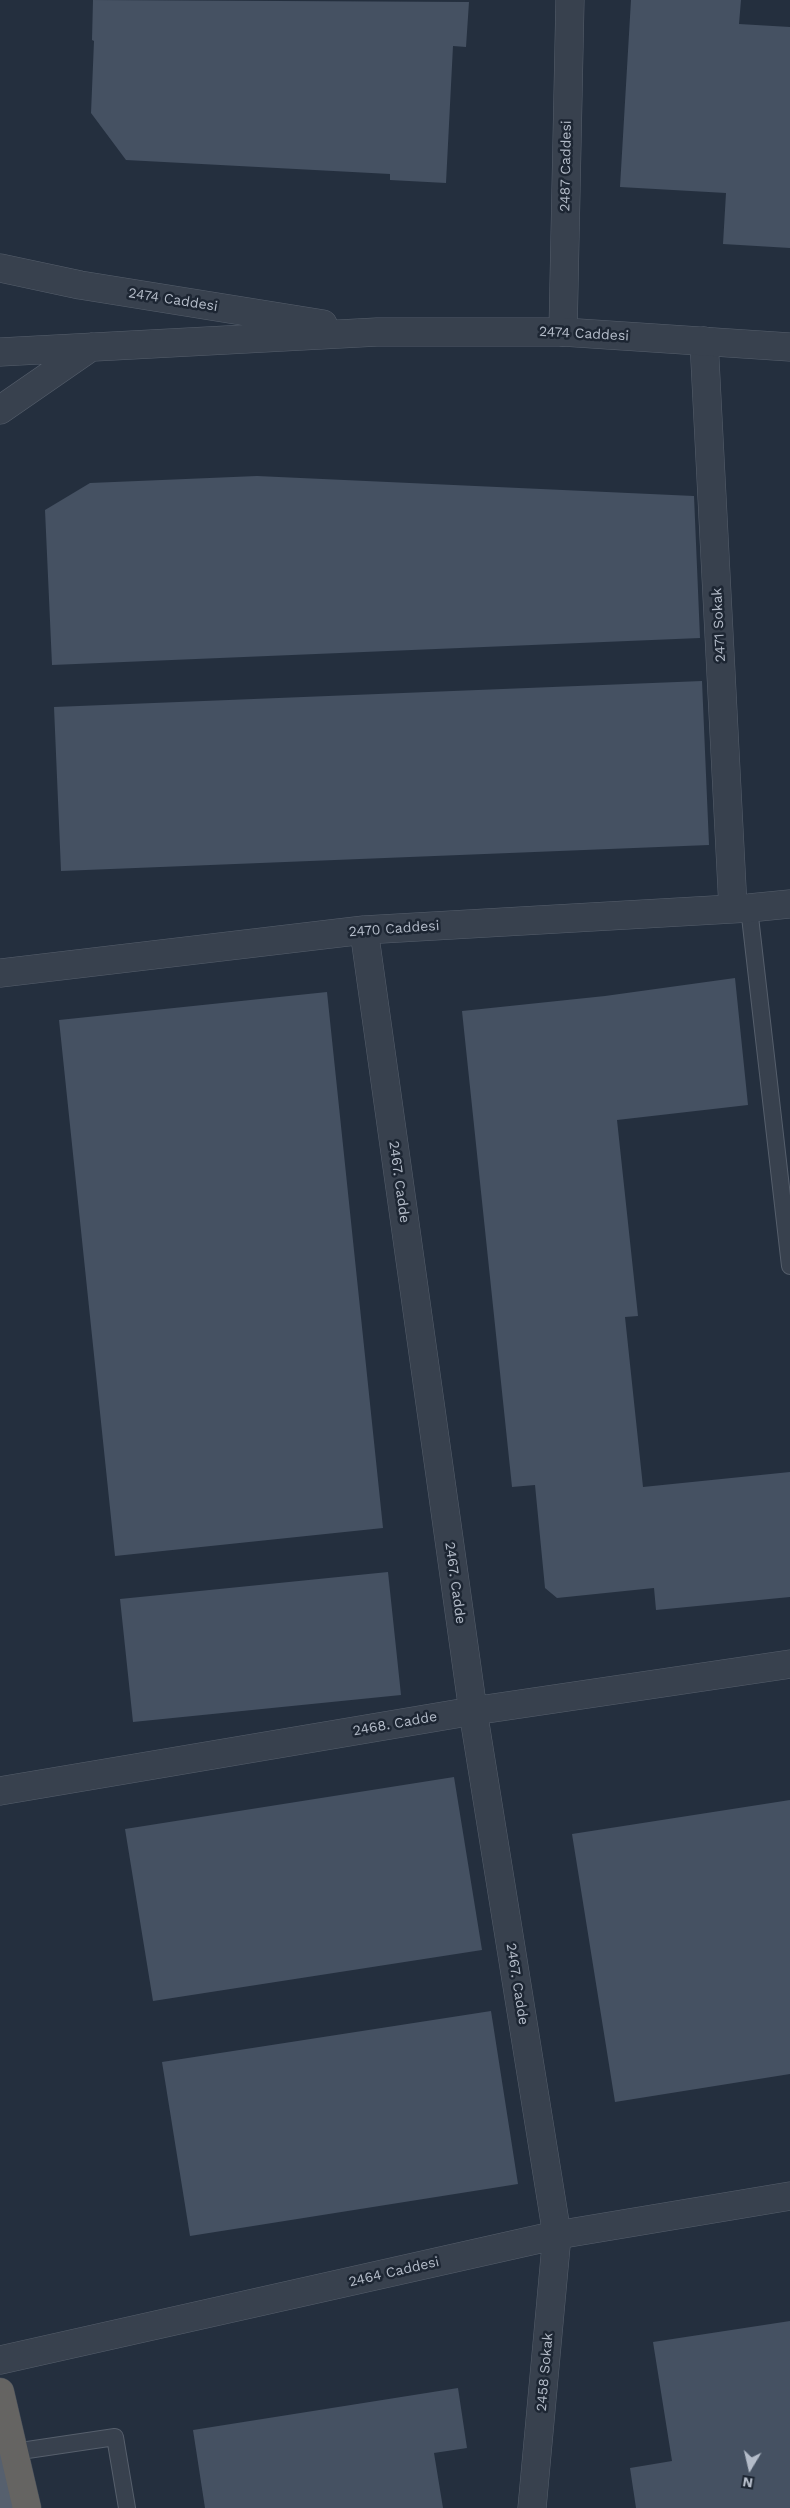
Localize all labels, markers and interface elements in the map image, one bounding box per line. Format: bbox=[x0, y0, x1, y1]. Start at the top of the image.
street label: 2487 Caddesi bbox=[557, 120, 575, 212]
street label: 2474 Caddesi bbox=[127, 285, 219, 315]
street label: 2474 Caddesi bbox=[539, 323, 629, 345]
street label: 2471 Sokak bbox=[709, 587, 729, 663]
street label: 2470 Caddesi bbox=[348, 917, 440, 941]
street label: 2467. Cadde bbox=[385, 1140, 413, 1224]
street label: 2467. Cadde bbox=[441, 1541, 469, 1625]
street label: 2468. Cadde bbox=[352, 1708, 438, 1740]
street label: 2467. Cadde bbox=[502, 1942, 532, 2026]
street label: 2464 Caddesi bbox=[347, 2253, 441, 2291]
street label: 2458 Sokak bbox=[533, 2332, 557, 2412]
north arrow bbox=[725, 2443, 775, 2493]
text: N bbox=[741, 2474, 754, 2492]

